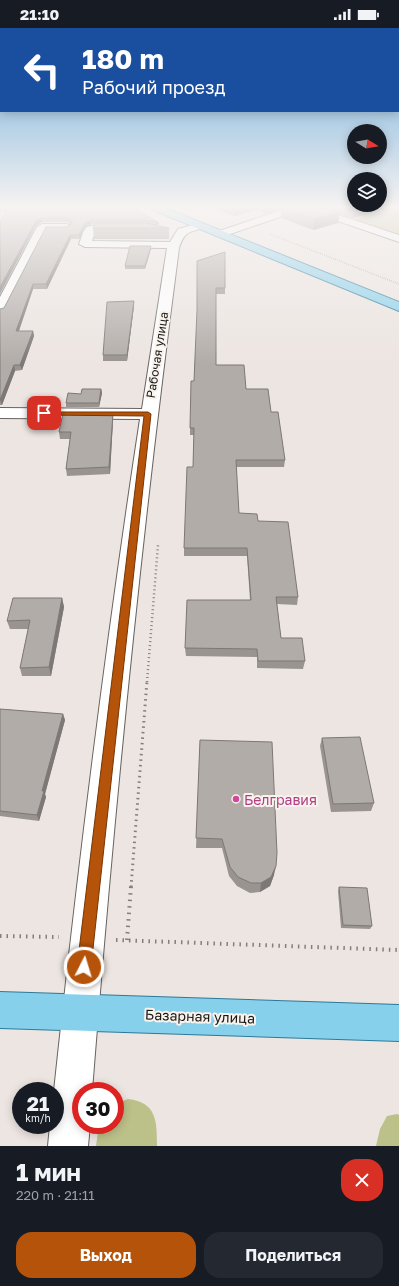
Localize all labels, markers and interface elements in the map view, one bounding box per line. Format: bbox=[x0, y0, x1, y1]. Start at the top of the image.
text: 21:10 bbox=[20, 5, 59, 23]
text: 180 m bbox=[82, 42, 164, 75]
icon: left bbox=[16, 44, 68, 96]
text: Рабочий проезд bbox=[82, 76, 225, 98]
north arrow bbox=[347, 124, 387, 164]
map controls bbox=[347, 124, 387, 212]
button: layers bbox=[347, 172, 387, 212]
street label: Рабочая улица bbox=[143, 311, 171, 399]
pin bbox=[27, 396, 61, 430]
icon: arrive bbox=[33, 402, 55, 424]
place label: Белгравия bbox=[244, 791, 317, 808]
marker: Белгравия bbox=[231, 794, 241, 804]
position arrow bbox=[63, 946, 105, 988]
street label: Базарная улица bbox=[145, 1006, 255, 1026]
speed limit sign: 30 bbox=[72, 1082, 124, 1134]
text: 21 bbox=[27, 1091, 49, 1115]
text: km/h bbox=[25, 1112, 51, 1124]
text: 1 мин bbox=[16, 1157, 81, 1186]
button: close bbox=[341, 1159, 383, 1201]
text: 220 m · 21:11 bbox=[16, 1187, 95, 1203]
button: Выход bbox=[16, 1232, 196, 1278]
button: Поделиться bbox=[204, 1232, 383, 1278]

